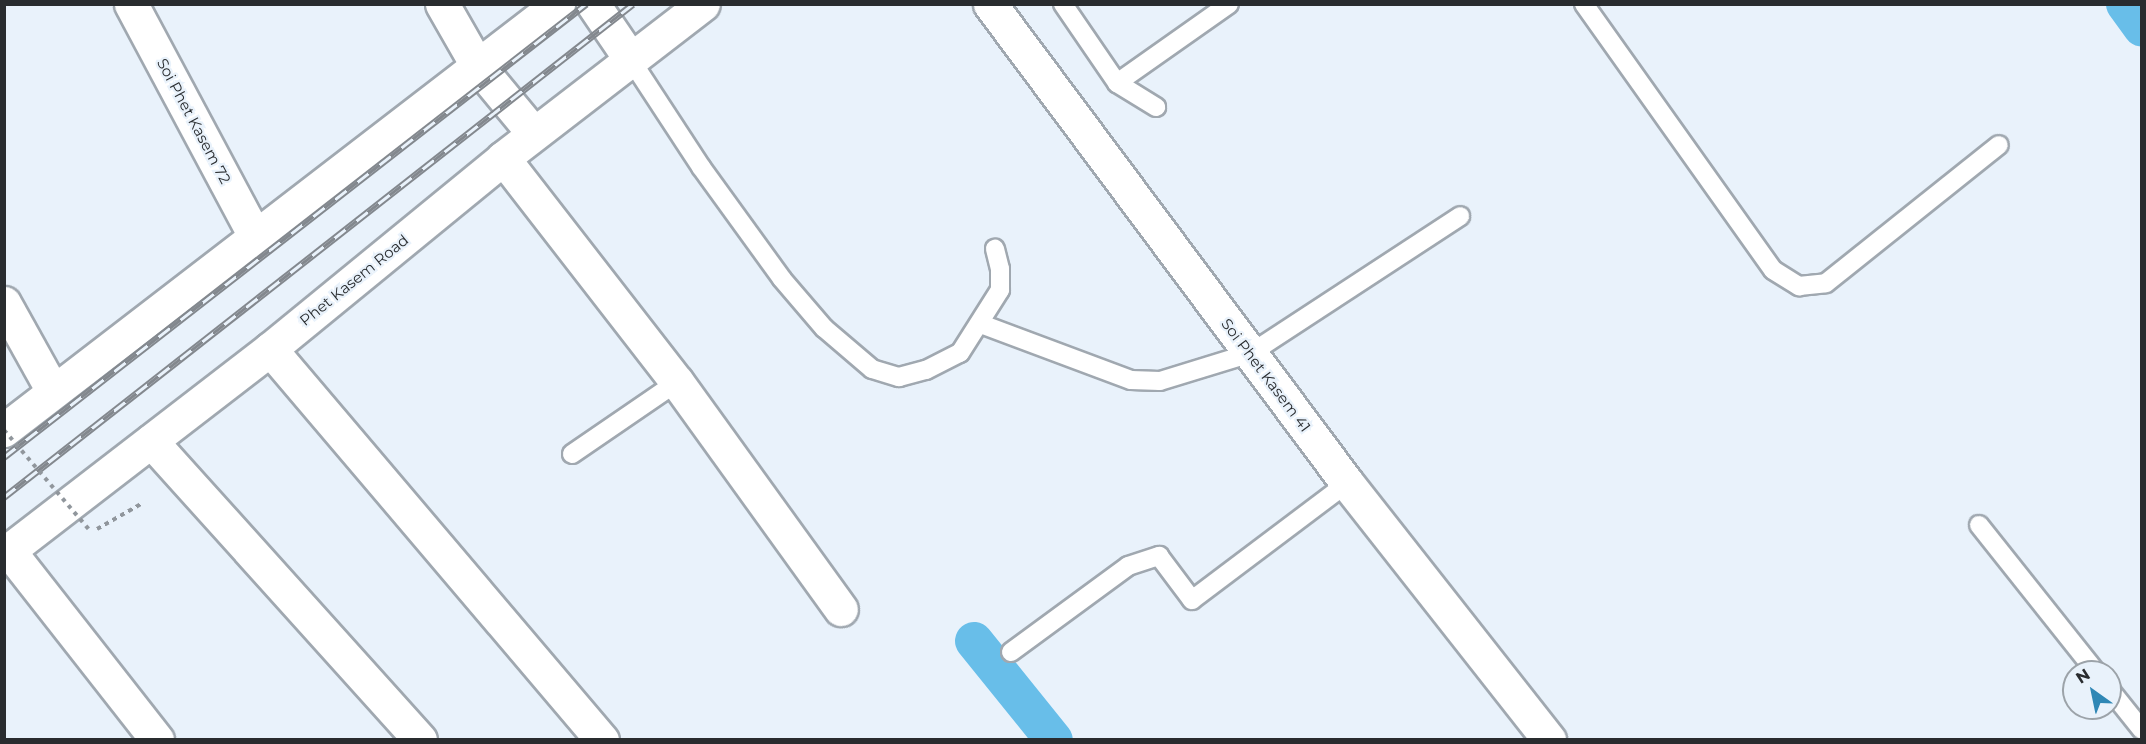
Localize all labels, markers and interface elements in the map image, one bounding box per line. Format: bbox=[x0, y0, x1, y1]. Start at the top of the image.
street label: Soi Phet Kasem 72 bbox=[153, 55, 235, 187]
street label: Phet Kasem Road bbox=[296, 231, 412, 329]
street label: Soi Phet Kasem 41 bbox=[1218, 315, 1314, 435]
north arrow bbox=[2062, 660, 2122, 720]
text: N bbox=[2072, 665, 2094, 688]

